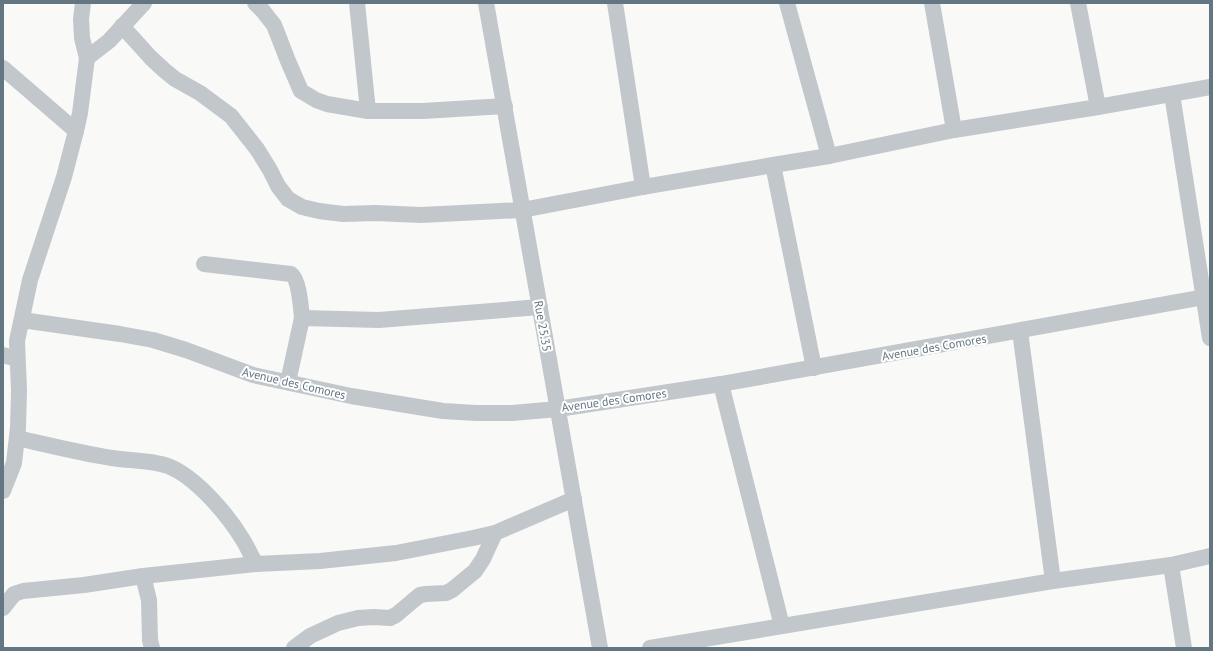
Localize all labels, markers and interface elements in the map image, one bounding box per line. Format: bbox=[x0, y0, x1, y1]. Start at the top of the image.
street label: Rue 25.35 bbox=[531, 299, 555, 353]
street label: Avenue des Comores bbox=[881, 330, 987, 364]
street label: Avenue des Comores bbox=[241, 364, 347, 402]
street label: Avenue des Comores bbox=[561, 385, 667, 415]

